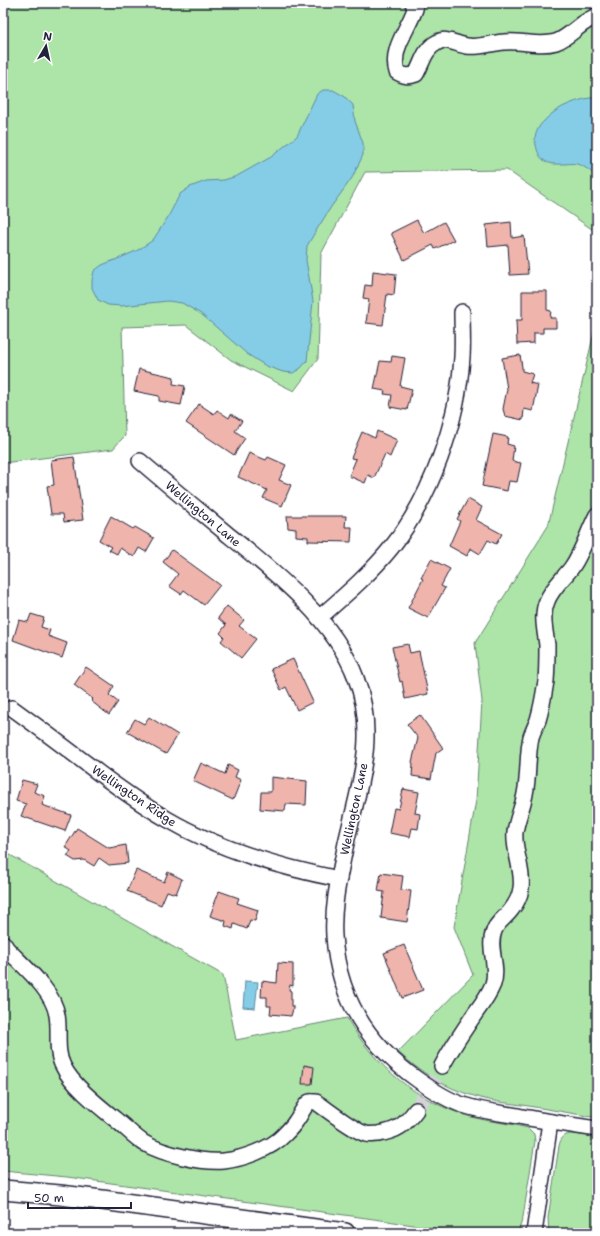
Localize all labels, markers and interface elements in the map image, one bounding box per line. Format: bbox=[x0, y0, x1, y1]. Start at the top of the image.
north arrow bbox=[26, 26, 66, 66]
text: N bbox=[42, 29, 53, 45]
street label: Wellington Lane bbox=[162, 478, 244, 551]
street label: Wellington Lane bbox=[336, 761, 372, 857]
street label: Wellington Ridge bbox=[88, 762, 180, 830]
scale bar bbox=[28, 1184, 131, 1210]
text: 50 m bbox=[34, 1190, 64, 1206]

